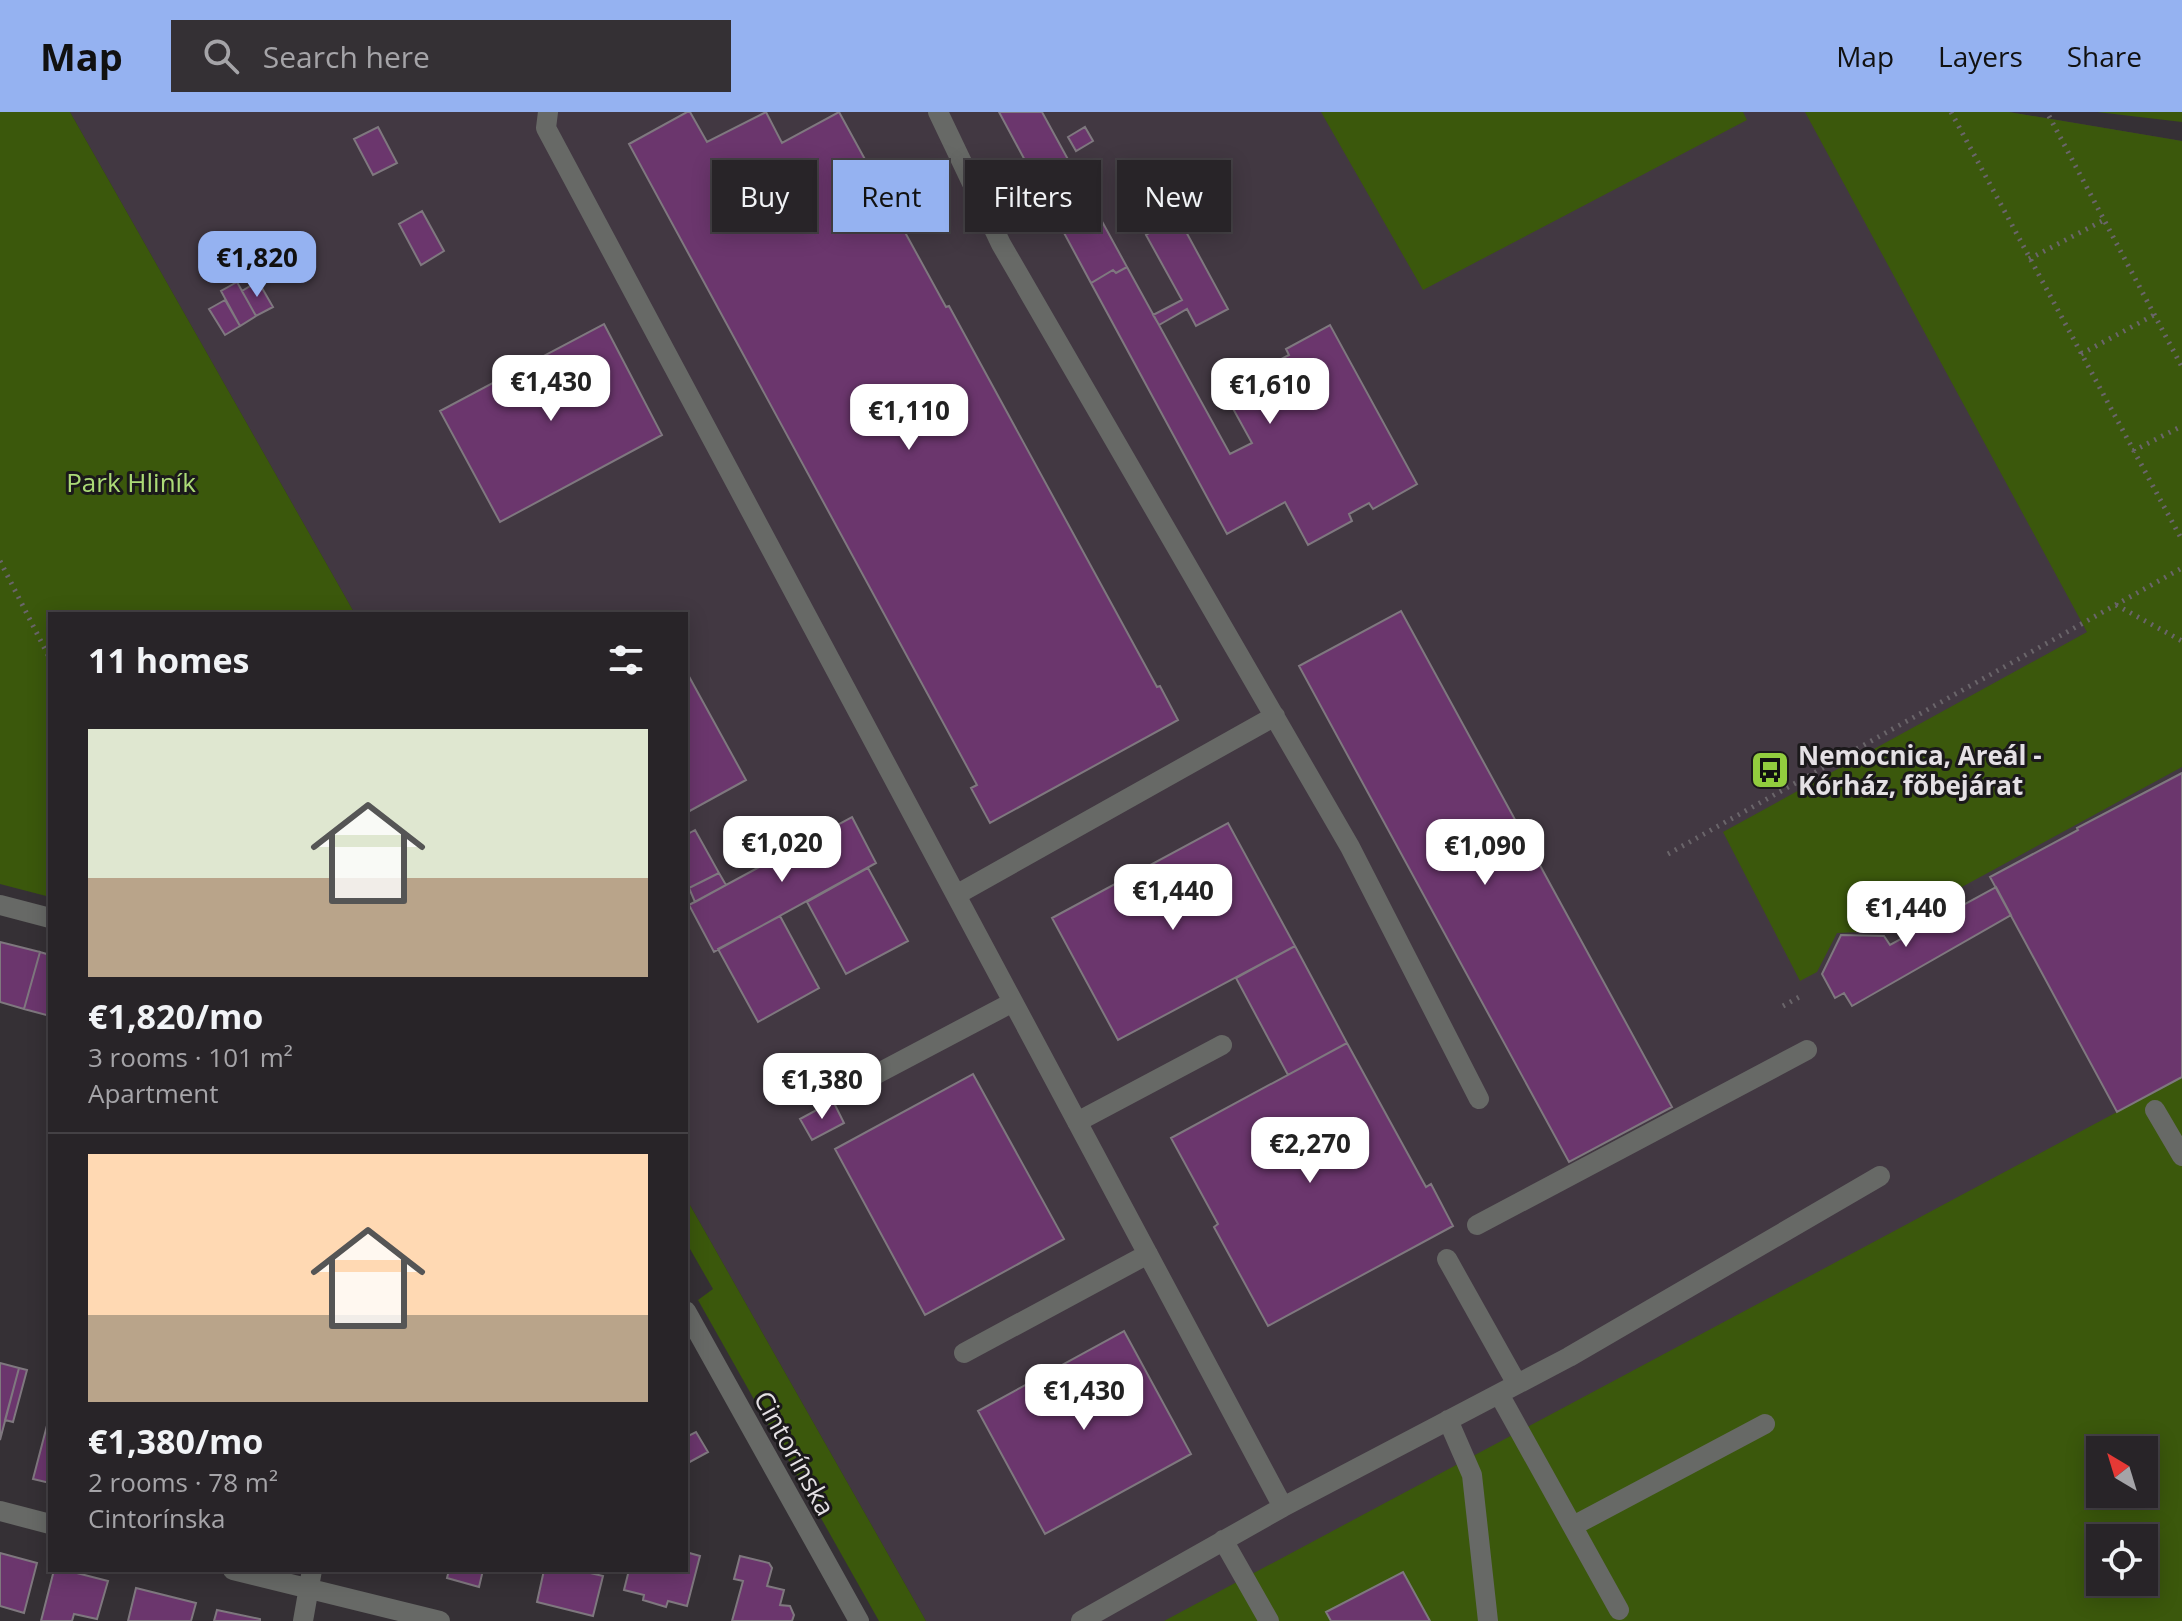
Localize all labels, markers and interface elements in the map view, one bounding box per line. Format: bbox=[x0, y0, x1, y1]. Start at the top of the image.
search box bbox=[171, 20, 731, 92]
text: Map bbox=[40, 30, 123, 82]
icon: search bbox=[199, 34, 243, 78]
text: Search here bbox=[263, 36, 430, 77]
text: Map bbox=[1836, 37, 1894, 75]
text: Layers bbox=[1938, 37, 2023, 75]
text: Share bbox=[2067, 37, 2142, 75]
chip: Buy bbox=[712, 160, 817, 232]
chip: Rent bbox=[833, 160, 949, 232]
chip: Filters bbox=[965, 160, 1101, 232]
chip: New bbox=[1117, 160, 1231, 232]
pin: €1,820 bbox=[192, 231, 322, 299]
text: €1,820 bbox=[216, 239, 298, 275]
pin: €1,430 bbox=[486, 355, 616, 423]
pin: €1,610 bbox=[1205, 358, 1335, 426]
text: €1,430 bbox=[510, 363, 592, 399]
text: €1,610 bbox=[1229, 366, 1311, 402]
pin: €1,110 bbox=[844, 384, 974, 452]
text: €1,110 bbox=[868, 392, 950, 428]
park label: Park Hliník bbox=[66, 464, 196, 500]
text: 11 homes bbox=[88, 637, 249, 683]
icon: filters bbox=[604, 638, 648, 682]
place label: Nemocnica, Areál - Kórház, fõbejárat bbox=[1798, 737, 2042, 803]
bus stop icon: Nemocnica, Areál - Kórház, fõbejárat bbox=[1749, 749, 1791, 791]
icon: home bbox=[296, 781, 440, 925]
pin: €1,020 bbox=[717, 816, 847, 884]
pin: €1,090 bbox=[1420, 819, 1550, 887]
text: €1,020 bbox=[741, 824, 823, 860]
text: €1,090 bbox=[1444, 827, 1526, 863]
pin: €1,440 bbox=[1108, 864, 1238, 932]
text: €1,440 bbox=[1132, 872, 1214, 908]
pin: €1,440 bbox=[1841, 881, 1971, 949]
text: €1,440 bbox=[1865, 889, 1947, 925]
text: €1,820/mo bbox=[88, 993, 263, 1039]
text: 3 rooms · 101 m² bbox=[88, 1039, 293, 1075]
pin: €1,380 bbox=[757, 1053, 887, 1121]
text: €1,380 bbox=[781, 1061, 863, 1097]
text: Apartment bbox=[88, 1075, 219, 1111]
pin: €2,270 bbox=[1245, 1117, 1375, 1185]
text: €2,270 bbox=[1269, 1125, 1351, 1161]
icon: home bbox=[296, 1206, 440, 1350]
pin: €1,430 bbox=[1019, 1364, 1149, 1432]
text: €1,430 bbox=[1043, 1372, 1125, 1408]
street label: Cintorínska bbox=[746, 1384, 844, 1522]
text: €1,380/mo bbox=[88, 1418, 263, 1464]
north arrow bbox=[2086, 1436, 2158, 1508]
map controls bbox=[2086, 1436, 2158, 1596]
text: 2 rooms · 78 m² bbox=[88, 1464, 278, 1500]
text: Cintorínska bbox=[88, 1500, 225, 1536]
button: locate bbox=[2086, 1524, 2158, 1596]

